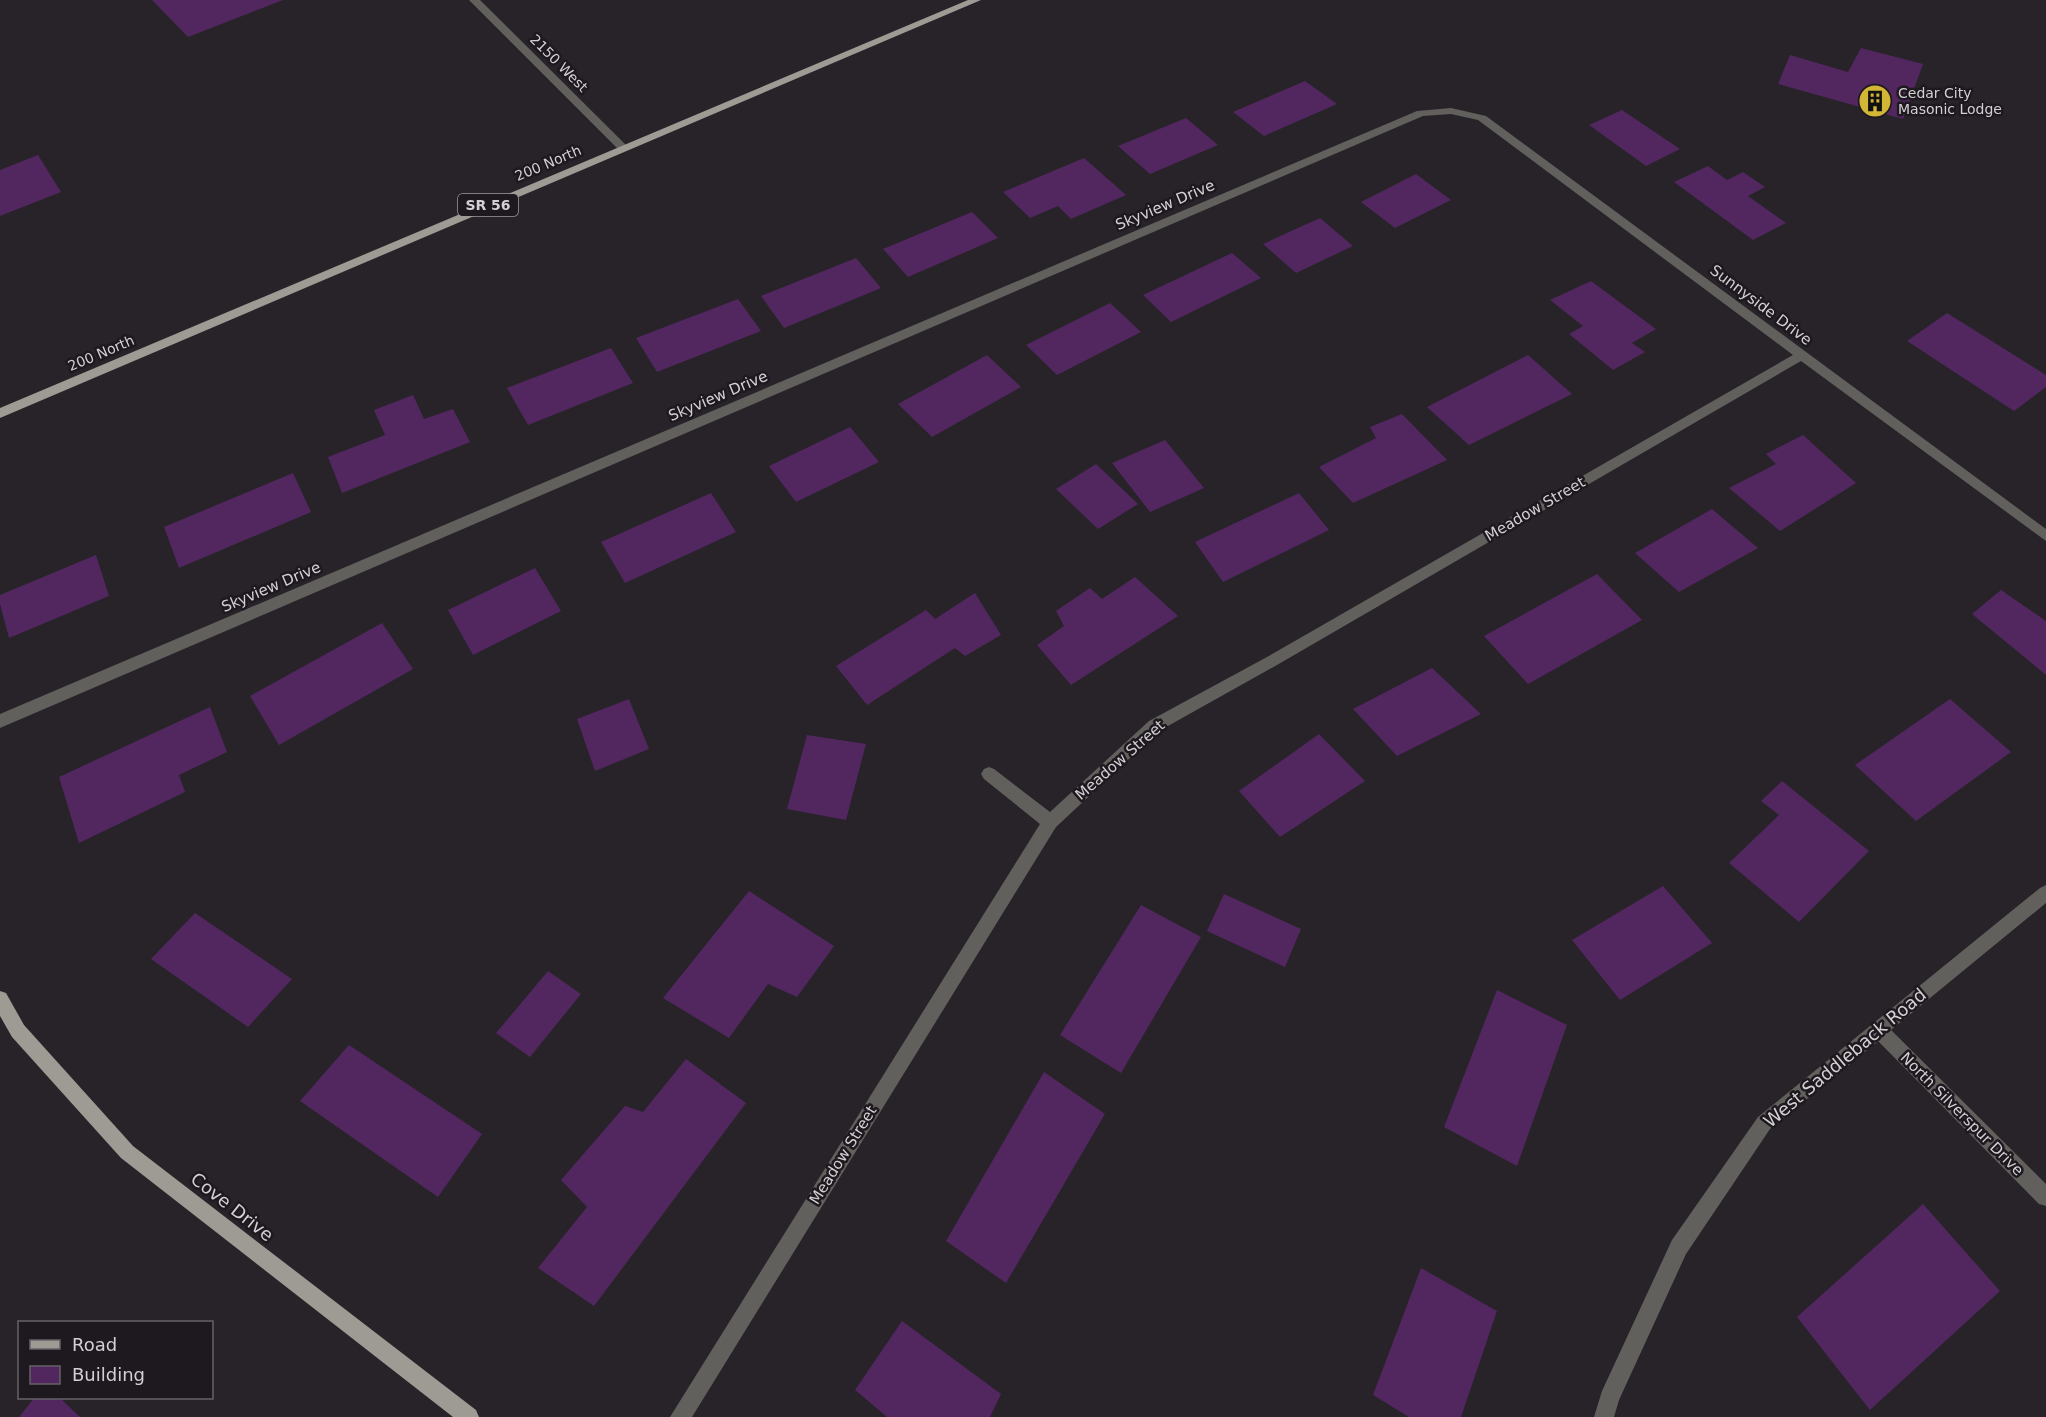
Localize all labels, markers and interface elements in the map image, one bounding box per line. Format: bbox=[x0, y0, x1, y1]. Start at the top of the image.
street label: 2150 West bbox=[527, 31, 591, 95]
building icon: Cedar City Masonic Lodge bbox=[1857, 83, 1893, 119]
place label: Cedar City Masonic Lodge bbox=[1898, 85, 2002, 117]
street label: 200 North bbox=[513, 142, 583, 184]
street label: Skyview Drive bbox=[1113, 176, 1217, 234]
road number: SR 56 bbox=[458, 194, 518, 216]
street label: Sunnyside Drive bbox=[1707, 261, 1815, 349]
street label: 200 North bbox=[66, 332, 136, 374]
street label: Skyview Drive bbox=[666, 367, 770, 425]
street label: Meadow Street bbox=[1482, 473, 1588, 545]
street label: Skyview Drive bbox=[219, 558, 323, 616]
street label: Meadow Street bbox=[1072, 716, 1169, 804]
street label: West Saddleback Road bbox=[1759, 984, 1930, 1132]
street label: North Silverspur Drive bbox=[1897, 1049, 2027, 1179]
street label: Meadow Street bbox=[806, 1102, 881, 1208]
street label: Cove Drive bbox=[187, 1168, 278, 1245]
legend bbox=[18, 1321, 213, 1399]
text: Road bbox=[72, 1334, 117, 1355]
text: Building bbox=[72, 1364, 145, 1385]

